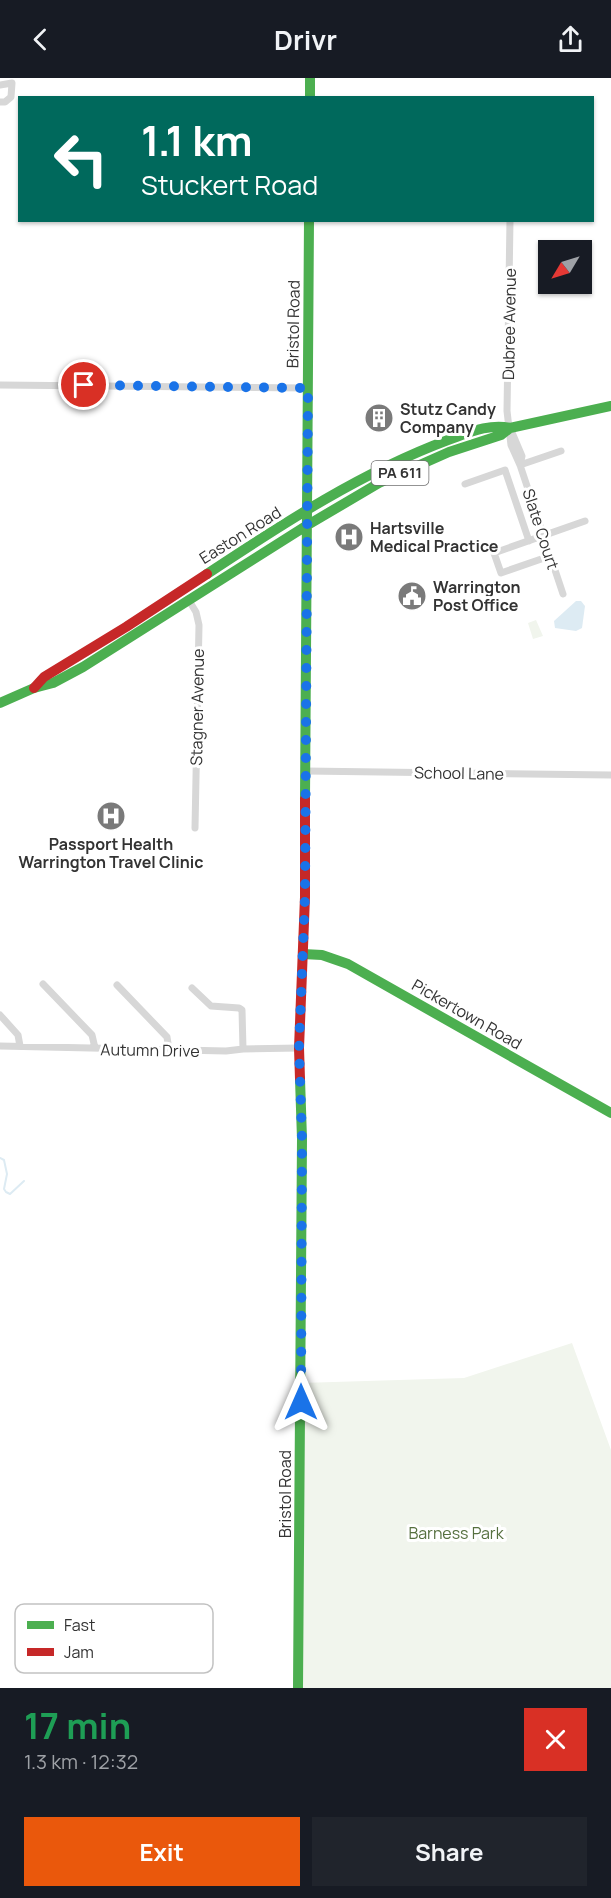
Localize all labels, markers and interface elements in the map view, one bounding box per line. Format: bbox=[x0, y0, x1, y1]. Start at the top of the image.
text: Drivr bbox=[274, 21, 337, 58]
icon: back bbox=[24, 23, 57, 56]
icon: share bbox=[554, 23, 587, 56]
text: 1.1 km bbox=[141, 111, 253, 169]
icon: left bbox=[42, 120, 120, 198]
text: Stuckert Road bbox=[141, 166, 318, 203]
north arrow bbox=[538, 240, 592, 294]
map controls bbox=[538, 240, 592, 294]
street label: Dubree Avenue bbox=[497, 268, 521, 380]
street label: Bristol Road bbox=[281, 280, 305, 368]
pin bbox=[58, 359, 109, 410]
icon: arrive bbox=[67, 368, 100, 401]
place label: Stutz Candy Company bbox=[400, 398, 496, 438]
building icon: Stutz Candy Company bbox=[363, 402, 395, 434]
road number: PA 611 bbox=[372, 461, 428, 485]
street label: Slate Court bbox=[518, 486, 564, 572]
street label: Easton Road bbox=[195, 501, 285, 569]
place label: Hartsville Medical Practice bbox=[370, 517, 499, 557]
hospital icon: Hartsville Medical Practice bbox=[333, 521, 365, 553]
place label: Warrington Post Office bbox=[433, 576, 521, 616]
public building icon: Warrington Post Office bbox=[396, 580, 428, 612]
street label: Stagner Avenue bbox=[185, 648, 209, 766]
street label: School Lane bbox=[414, 761, 504, 785]
hospital icon: Passport Health Warrington Travel Clinic bbox=[95, 800, 127, 832]
place label: Passport Health Warrington Travel Clinic bbox=[18, 833, 204, 873]
street label: Pickertown Road bbox=[408, 974, 526, 1054]
street label: Autumn Drive bbox=[100, 1038, 200, 1062]
position arrow bbox=[269, 1370, 333, 1434]
street label: Bristol Road bbox=[274, 1450, 296, 1538]
park label: Barness Park bbox=[408, 1522, 505, 1544]
legend bbox=[15, 1604, 213, 1673]
text: Fast bbox=[64, 1614, 95, 1636]
text: Jam bbox=[64, 1641, 94, 1663]
text: 17 min bbox=[24, 1701, 131, 1750]
button: close bbox=[524, 1708, 587, 1771]
text: 1.3 km · 12:32 bbox=[24, 1748, 138, 1775]
button: Exit bbox=[24, 1817, 300, 1886]
button: Share bbox=[312, 1817, 587, 1886]

